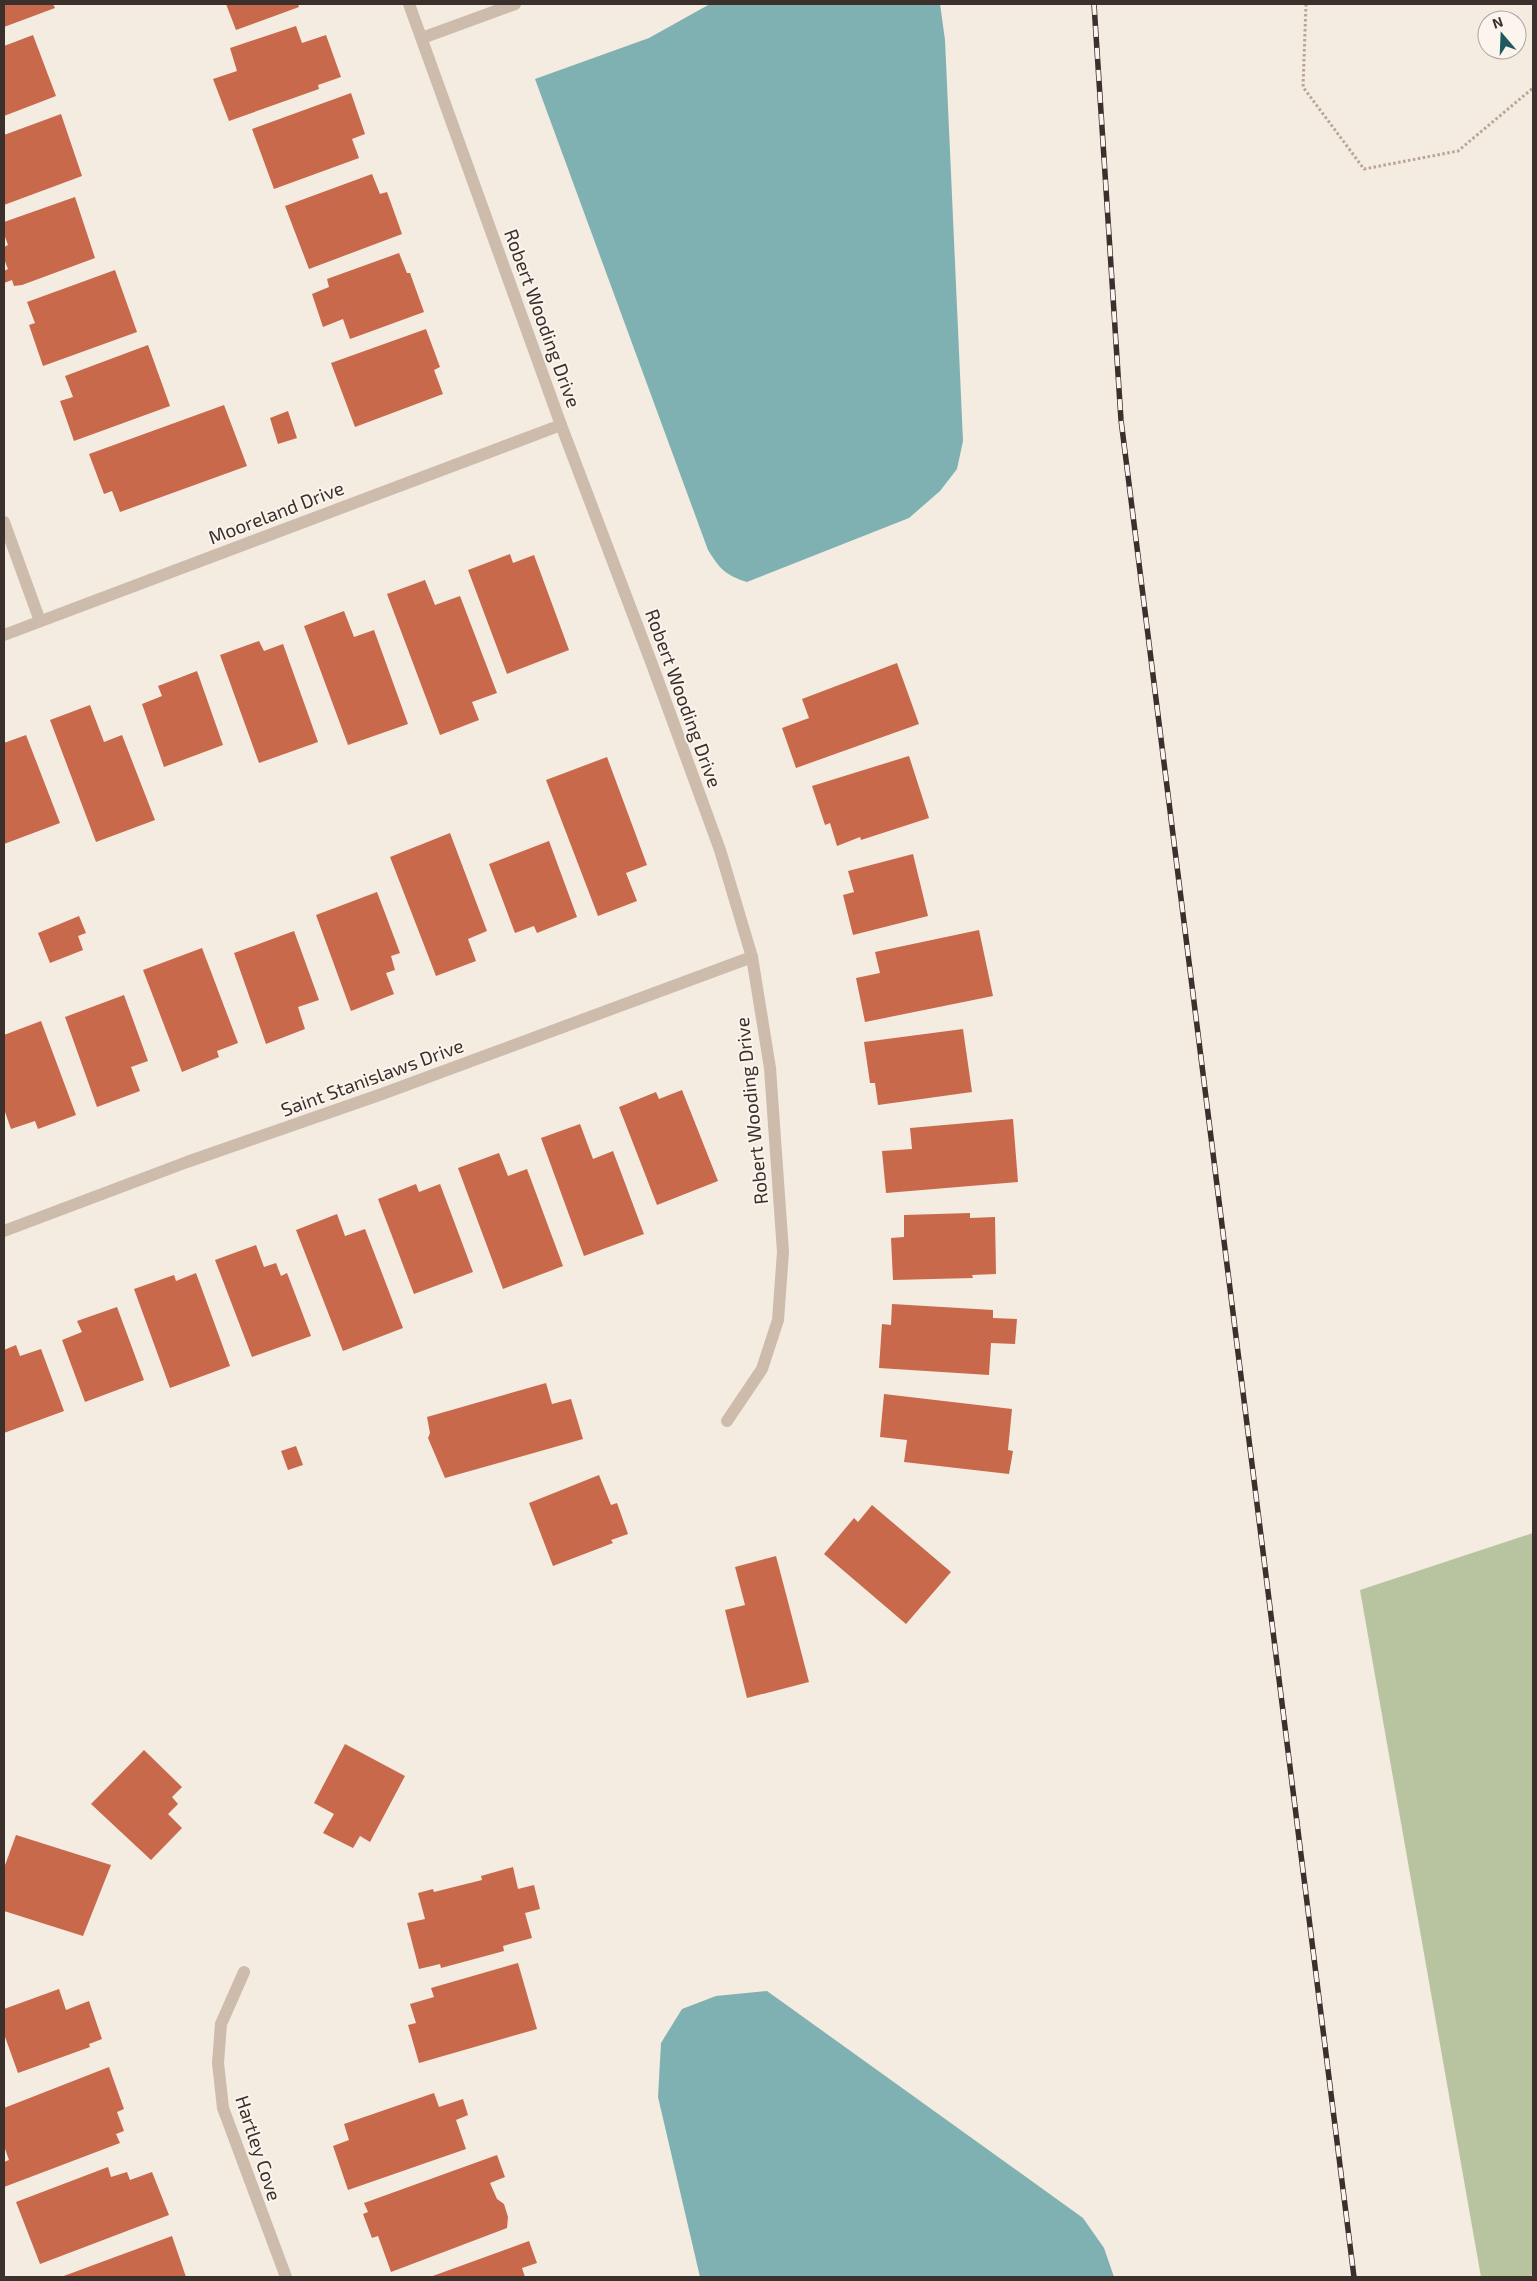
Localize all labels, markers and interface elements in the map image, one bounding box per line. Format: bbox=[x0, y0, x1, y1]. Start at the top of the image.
north arrow bbox=[1477, 10, 1527, 60]
text: N bbox=[1490, 13, 1505, 32]
street label: Robert Wooding Drive bbox=[500, 226, 586, 410]
street label: Mooreland Drive bbox=[205, 476, 347, 548]
street label: Robert Wooding Drive bbox=[641, 606, 727, 790]
street label: Robert Wooding Drive bbox=[730, 1016, 772, 1206]
street label: Saint Stanislaws Drive bbox=[278, 1033, 466, 1121]
street label: Hartley Cove bbox=[231, 2092, 287, 2204]

